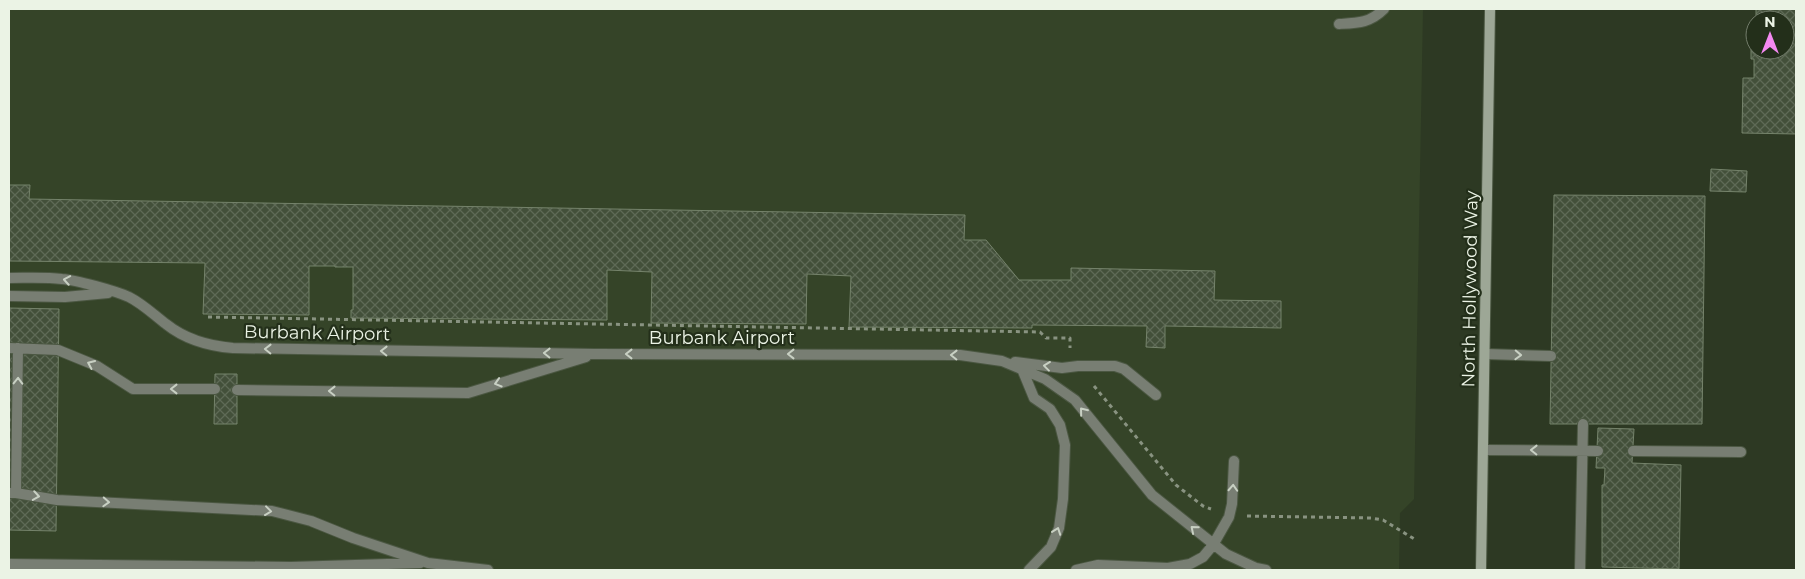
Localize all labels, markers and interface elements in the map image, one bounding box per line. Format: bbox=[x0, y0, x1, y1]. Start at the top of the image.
north arrow bbox=[1745, 10, 1795, 60]
text: N bbox=[1764, 13, 1776, 31]
street label: North Hollywood Way bbox=[1457, 190, 1483, 388]
one-way arrow bbox=[62, 276, 71, 286]
street label: Burbank Airport bbox=[244, 321, 390, 345]
street label: Burbank Airport bbox=[649, 327, 795, 349]
one-way arrow bbox=[264, 344, 272, 354]
one-way arrow bbox=[380, 346, 388, 356]
one-way arrow bbox=[542, 348, 550, 358]
one-way arrow bbox=[625, 349, 632, 359]
one-way arrow bbox=[787, 349, 795, 359]
one-way arrow bbox=[950, 350, 958, 360]
one-way arrow bbox=[1514, 350, 1522, 360]
one-way arrow bbox=[87, 360, 96, 371]
one-way arrow bbox=[1043, 361, 1051, 372]
one-way arrow bbox=[13, 377, 23, 385]
one-way arrow bbox=[495, 378, 503, 388]
one-way arrow bbox=[170, 384, 178, 394]
one-way arrow bbox=[328, 386, 336, 396]
one-way arrow bbox=[1081, 408, 1089, 417]
one-way arrow bbox=[1529, 445, 1537, 455]
one-way arrow bbox=[1227, 483, 1238, 491]
one-way arrow bbox=[32, 491, 41, 501]
one-way arrow bbox=[102, 497, 110, 507]
one-way arrow bbox=[264, 506, 272, 516]
one-way arrow bbox=[1191, 526, 1200, 535]
one-way arrow bbox=[1051, 528, 1061, 536]

